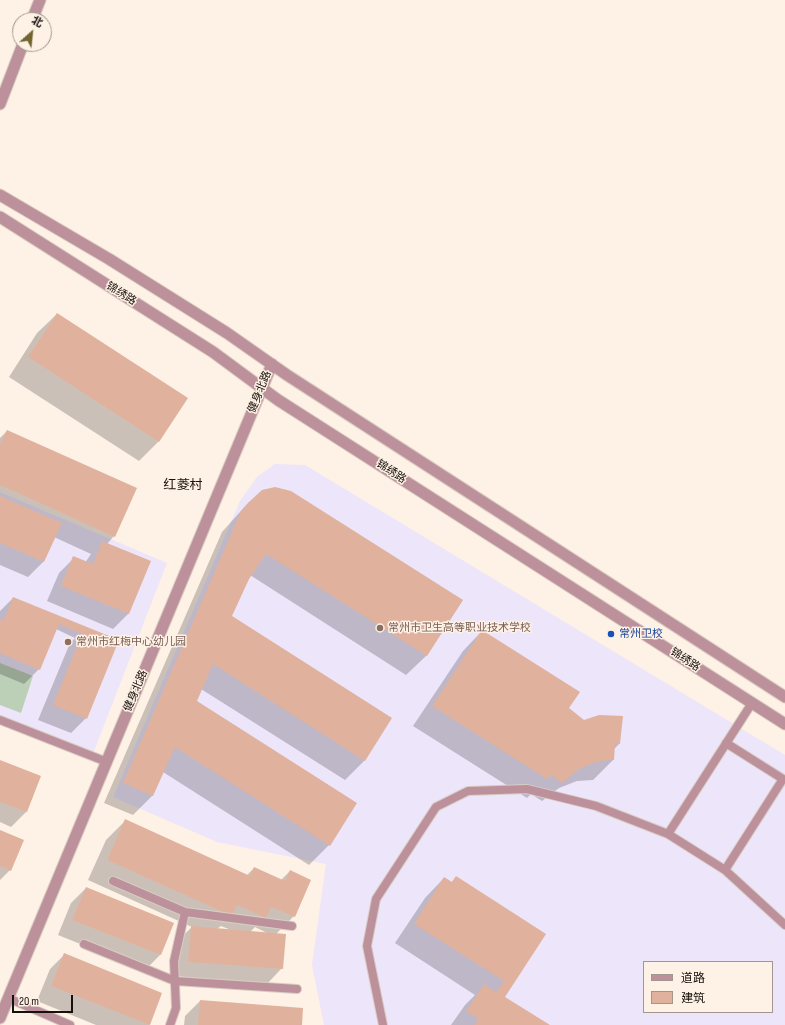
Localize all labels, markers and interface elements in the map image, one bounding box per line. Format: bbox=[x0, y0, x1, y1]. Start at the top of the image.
north arrow bbox=[12, 12, 52, 52]
text: 北 bbox=[29, 13, 45, 30]
street label: 锦绣路 bbox=[104, 280, 138, 308]
street label: 健身北路 bbox=[246, 369, 274, 415]
street label: 锦绣路 bbox=[374, 457, 408, 487]
district label: 红菱村 bbox=[164, 478, 202, 494]
place label: 常州市卫生高等职业技术学校 bbox=[388, 621, 531, 635]
marker: 常州市卫生高等职业技术学校 bbox=[375, 623, 385, 633]
place label: 常州卫校 bbox=[619, 627, 663, 641]
marker: 常州卫校 bbox=[606, 629, 616, 639]
place label: 常州市红梅中心幼儿园 bbox=[76, 635, 186, 649]
marker: 常州市红梅中心幼儿园 bbox=[63, 637, 73, 647]
street label: 锦绣路 bbox=[668, 645, 702, 675]
street label: 健身北路 bbox=[121, 668, 151, 714]
legend bbox=[643, 961, 773, 1013]
text: 道路 bbox=[681, 971, 705, 986]
scale bar bbox=[14, 987, 75, 1013]
text: 建筑 bbox=[681, 991, 705, 1006]
text: 20 m bbox=[19, 994, 39, 1009]

